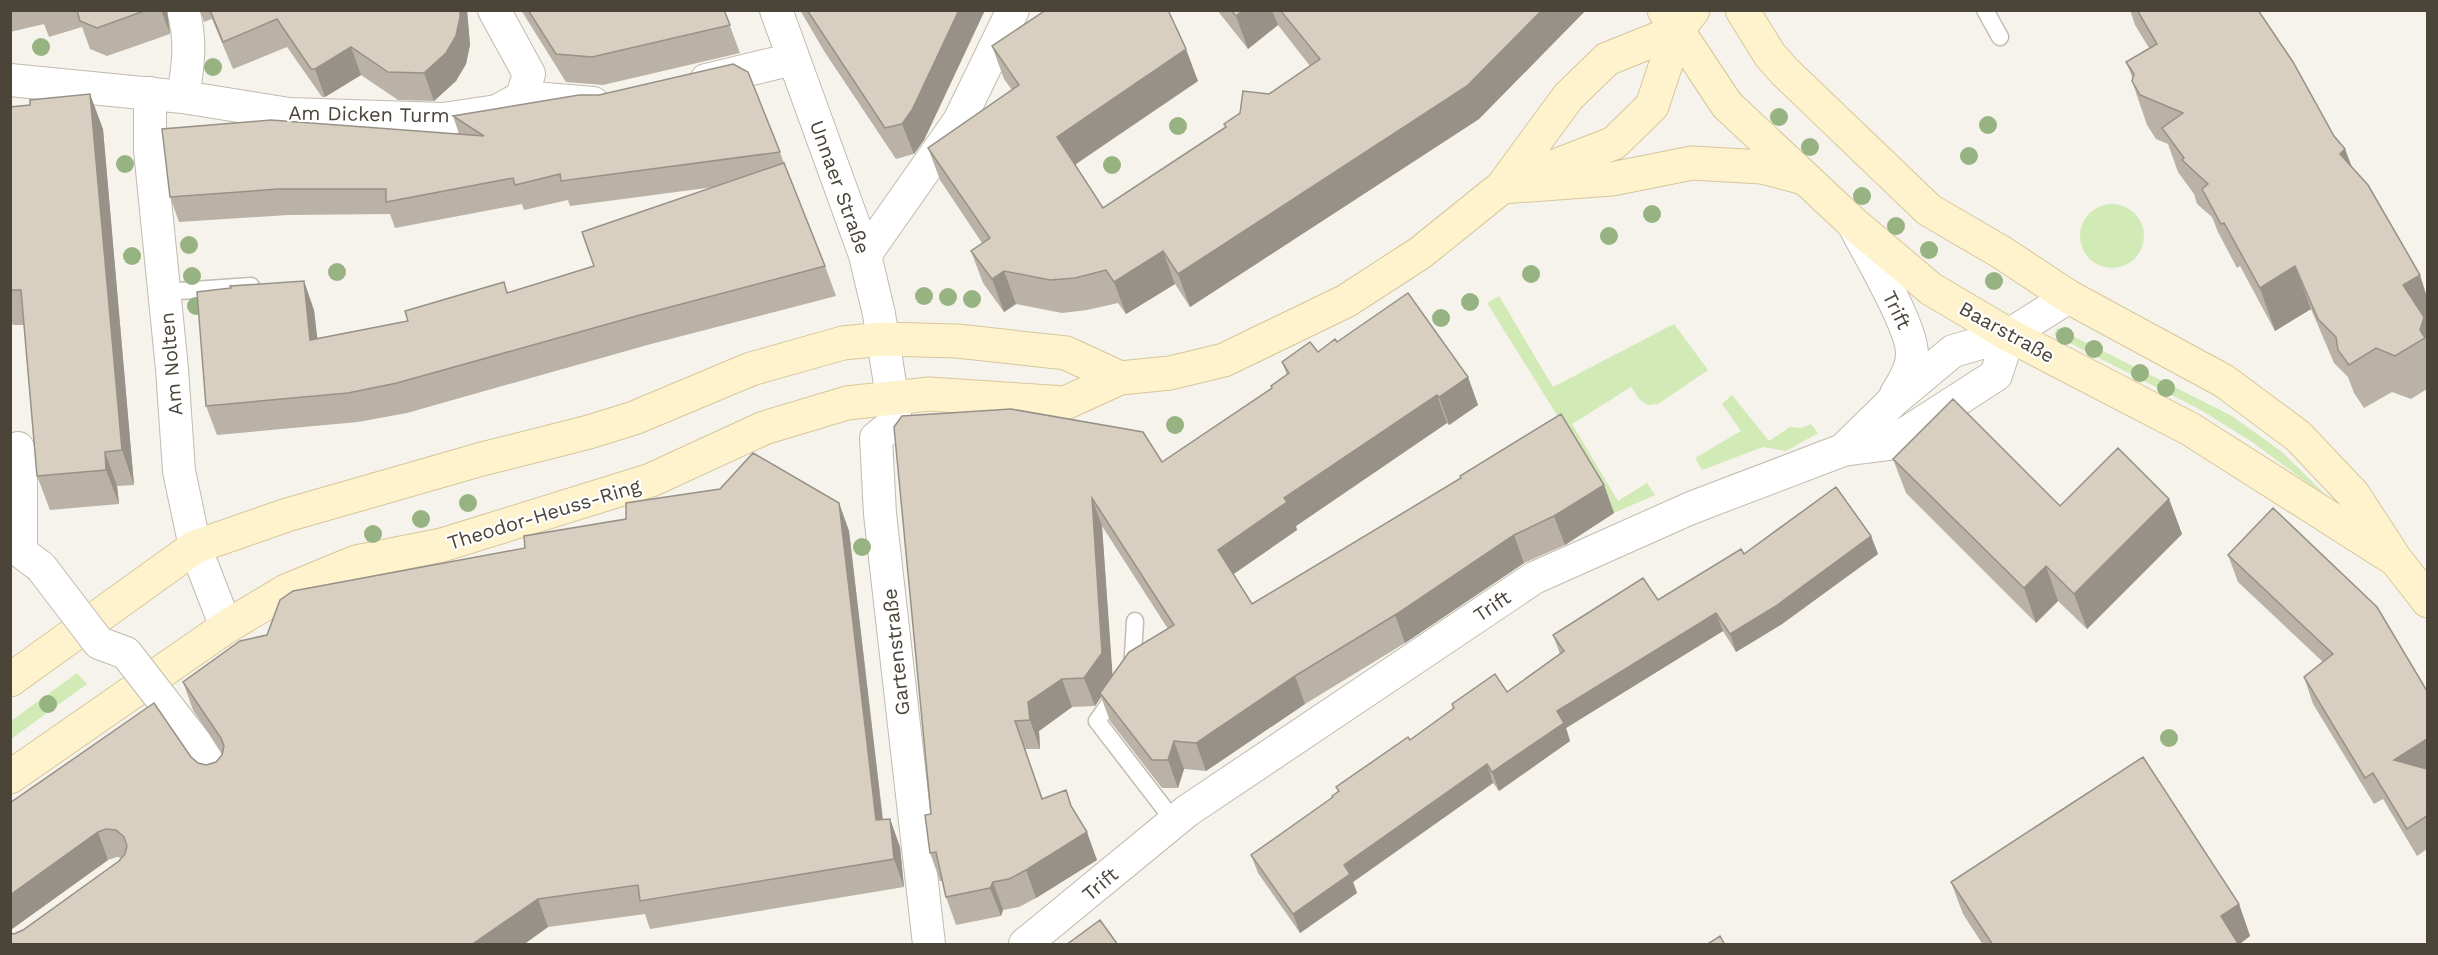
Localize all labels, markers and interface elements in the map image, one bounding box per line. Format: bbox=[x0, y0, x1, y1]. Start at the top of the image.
street label: Am Dicken Turm bbox=[288, 101, 450, 127]
street label: Unnaer Straße bbox=[805, 117, 875, 257]
street label: Trift bbox=[1878, 287, 1917, 334]
street label: Baarstraße bbox=[1955, 296, 2059, 368]
street label: Am Nolten bbox=[155, 311, 187, 417]
street label: Theodor-Heuss-Ring bbox=[445, 473, 644, 555]
street label: Trift bbox=[1469, 585, 1516, 627]
street label: Gartenstraße bbox=[877, 587, 915, 717]
street label: Trift bbox=[1077, 862, 1123, 906]

